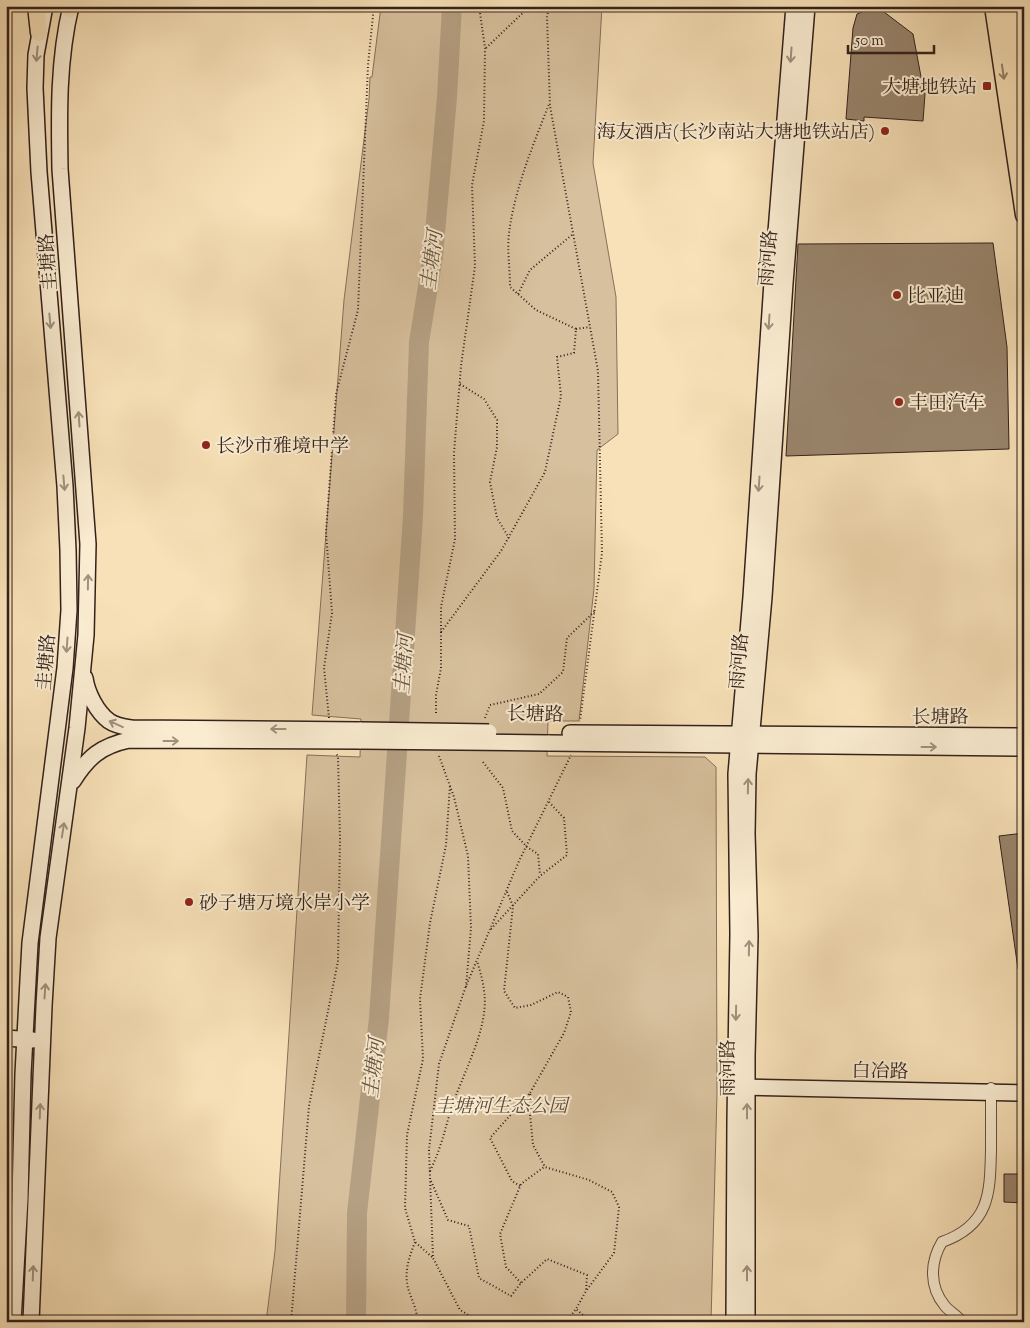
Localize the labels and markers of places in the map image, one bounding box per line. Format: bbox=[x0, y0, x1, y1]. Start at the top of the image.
place label: 大塘地铁站 bbox=[882, 75, 977, 102]
marker: 大塘地铁站 bbox=[981, 80, 993, 92]
place label: 海友酒店(长沙南站大塘地铁站店) bbox=[597, 120, 875, 147]
marker: 海友酒店(长沙南站大塘地铁站店) bbox=[879, 125, 891, 137]
place label: 比亚迪 bbox=[907, 284, 964, 311]
marker: 比亚迪 bbox=[891, 289, 903, 301]
place label: 丰田汽车 bbox=[909, 391, 985, 418]
marker: 丰田汽车 bbox=[893, 396, 905, 408]
place label: 长沙市雅境中学 bbox=[216, 434, 349, 461]
marker: 长沙市雅境中学 bbox=[200, 439, 212, 451]
place label: 砂子塘万境水岸小学 bbox=[199, 891, 370, 918]
marker: 砂子塘万境水岸小学 bbox=[183, 896, 195, 908]

